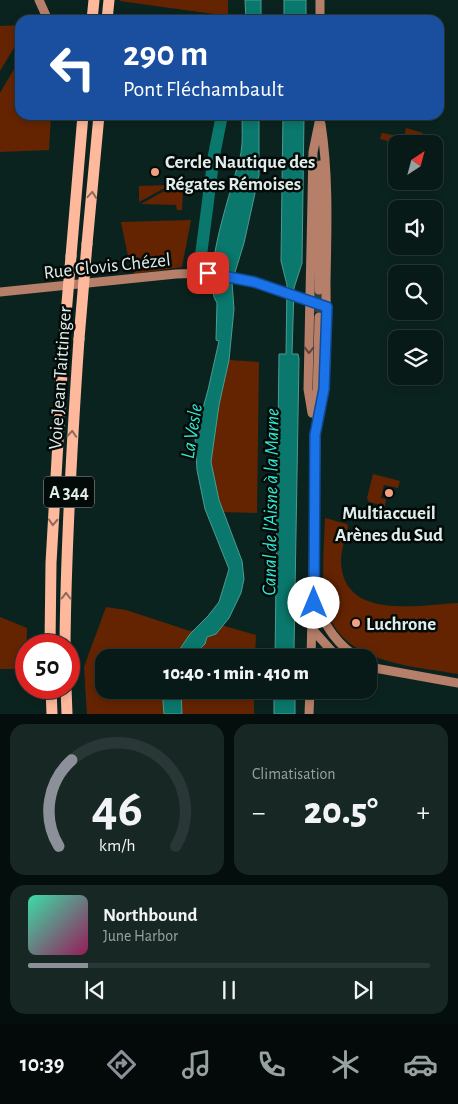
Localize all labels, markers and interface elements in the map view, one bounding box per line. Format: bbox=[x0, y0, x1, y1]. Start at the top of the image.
icon: left bbox=[40, 35, 105, 100]
text: 290 m bbox=[123, 37, 208, 72]
text: Pont Fléchambault bbox=[123, 78, 284, 100]
north arrow bbox=[388, 135, 442, 190]
map controls bbox=[388, 135, 443, 385]
place label: Cercle Nautique des Régates Rémoises bbox=[165, 153, 315, 194]
marker: Cercle Nautique des Régates Rémoises bbox=[149, 166, 161, 178]
one-way arrow bbox=[86, 191, 97, 199]
button: sound bbox=[388, 200, 443, 255]
street label: Rue Clovis Chézel bbox=[43, 250, 172, 283]
pin bbox=[187, 252, 229, 294]
icon: arrive bbox=[194, 259, 222, 287]
button: search bbox=[388, 265, 443, 320]
street label: Voie Jean Taittinger bbox=[46, 306, 75, 450]
button: layers bbox=[388, 330, 443, 385]
one-way arrow bbox=[304, 346, 314, 354]
water label: La Vesle bbox=[178, 402, 206, 460]
water label: Canal de l'Aisne à la Marne bbox=[259, 408, 283, 596]
one-way arrow bbox=[67, 430, 78, 438]
road number: A 344 bbox=[44, 477, 94, 508]
marker: Multiaccueil Arènes du Sud bbox=[383, 487, 395, 499]
place label: Multiaccueil Arènes du Sud bbox=[335, 504, 443, 545]
one-way arrow bbox=[47, 518, 58, 526]
position arrow bbox=[287, 576, 339, 628]
one-way arrow bbox=[61, 592, 71, 600]
place label: Luchrone bbox=[366, 615, 436, 634]
marker: Luchrone bbox=[350, 617, 362, 629]
speed limit sign: 50 bbox=[15, 634, 80, 699]
text: 10:40 · 1 min · 410 m bbox=[163, 664, 309, 683]
text: Climatisation bbox=[252, 766, 336, 782]
text: 46 bbox=[91, 783, 143, 835]
text: 20.5° bbox=[304, 793, 378, 831]
text: − bbox=[252, 799, 265, 827]
text: + bbox=[417, 799, 430, 827]
text: km/h bbox=[99, 837, 135, 855]
text: Northbound bbox=[103, 906, 198, 925]
text: June Harbor bbox=[103, 928, 178, 944]
icon: previous bbox=[81, 976, 109, 1004]
icon: pause bbox=[215, 976, 243, 1004]
icon: next bbox=[349, 976, 377, 1004]
icon: directions bbox=[104, 1047, 139, 1082]
icon: music bbox=[179, 1047, 214, 1082]
icon: phone bbox=[254, 1047, 289, 1082]
icon: climate bbox=[328, 1047, 363, 1082]
icon: car bbox=[403, 1047, 438, 1082]
text: 10:39 bbox=[20, 1053, 64, 1075]

